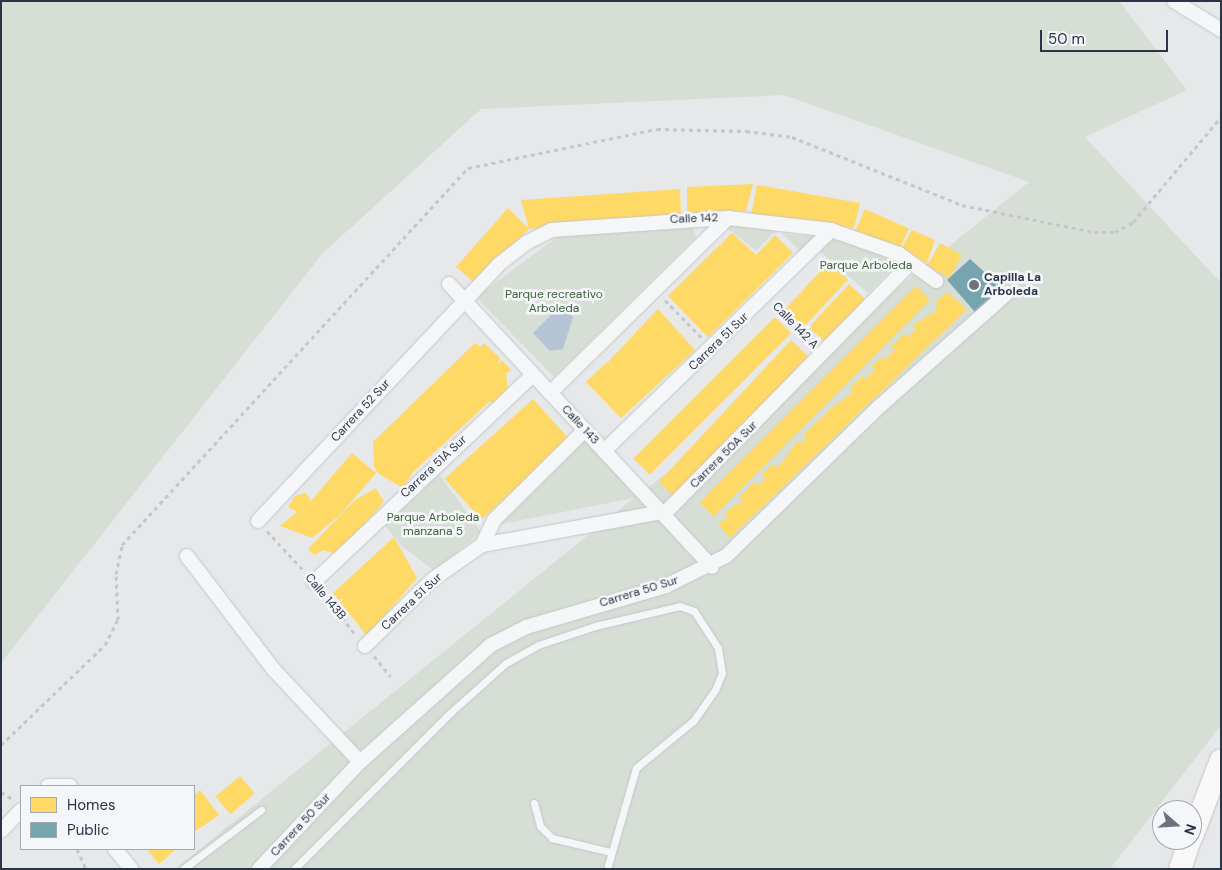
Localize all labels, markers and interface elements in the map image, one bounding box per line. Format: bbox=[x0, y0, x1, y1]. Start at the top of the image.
scale bar bbox=[1042, 20, 1170, 52]
text: 50 m bbox=[1048, 29, 1085, 49]
street label: Calle 142 bbox=[670, 211, 718, 227]
park label: Parque Arboleda bbox=[820, 259, 912, 273]
place label: Capilla La Arboleda bbox=[984, 271, 1041, 299]
marker: Capilla La Arboleda bbox=[968, 279, 980, 291]
park label: Parque recreativo Arboleda bbox=[505, 288, 603, 316]
street label: Calle 142 A bbox=[769, 300, 821, 352]
street label: Carrera 51 Sur bbox=[686, 310, 752, 374]
street label: Carrera 52 Sur bbox=[328, 377, 394, 445]
street label: Calle 143 bbox=[558, 402, 602, 448]
street label: Carrera 50A Sur bbox=[687, 418, 761, 492]
street label: Carrera 51A Sur bbox=[398, 433, 470, 501]
park label: Parque Arboleda manzana 5 bbox=[387, 511, 479, 539]
street label: Carrera 51 Sur bbox=[379, 570, 445, 634]
street label: Calle 143B bbox=[302, 571, 348, 623]
street label: Carrera 50 Sur bbox=[598, 573, 680, 611]
legend bbox=[20, 785, 195, 850]
street label: Carrera 50 Sur bbox=[268, 790, 334, 860]
text: Homes bbox=[67, 795, 116, 815]
north arrow bbox=[1152, 800, 1202, 850]
text: Public bbox=[67, 820, 109, 840]
text: N bbox=[1180, 822, 1200, 837]

